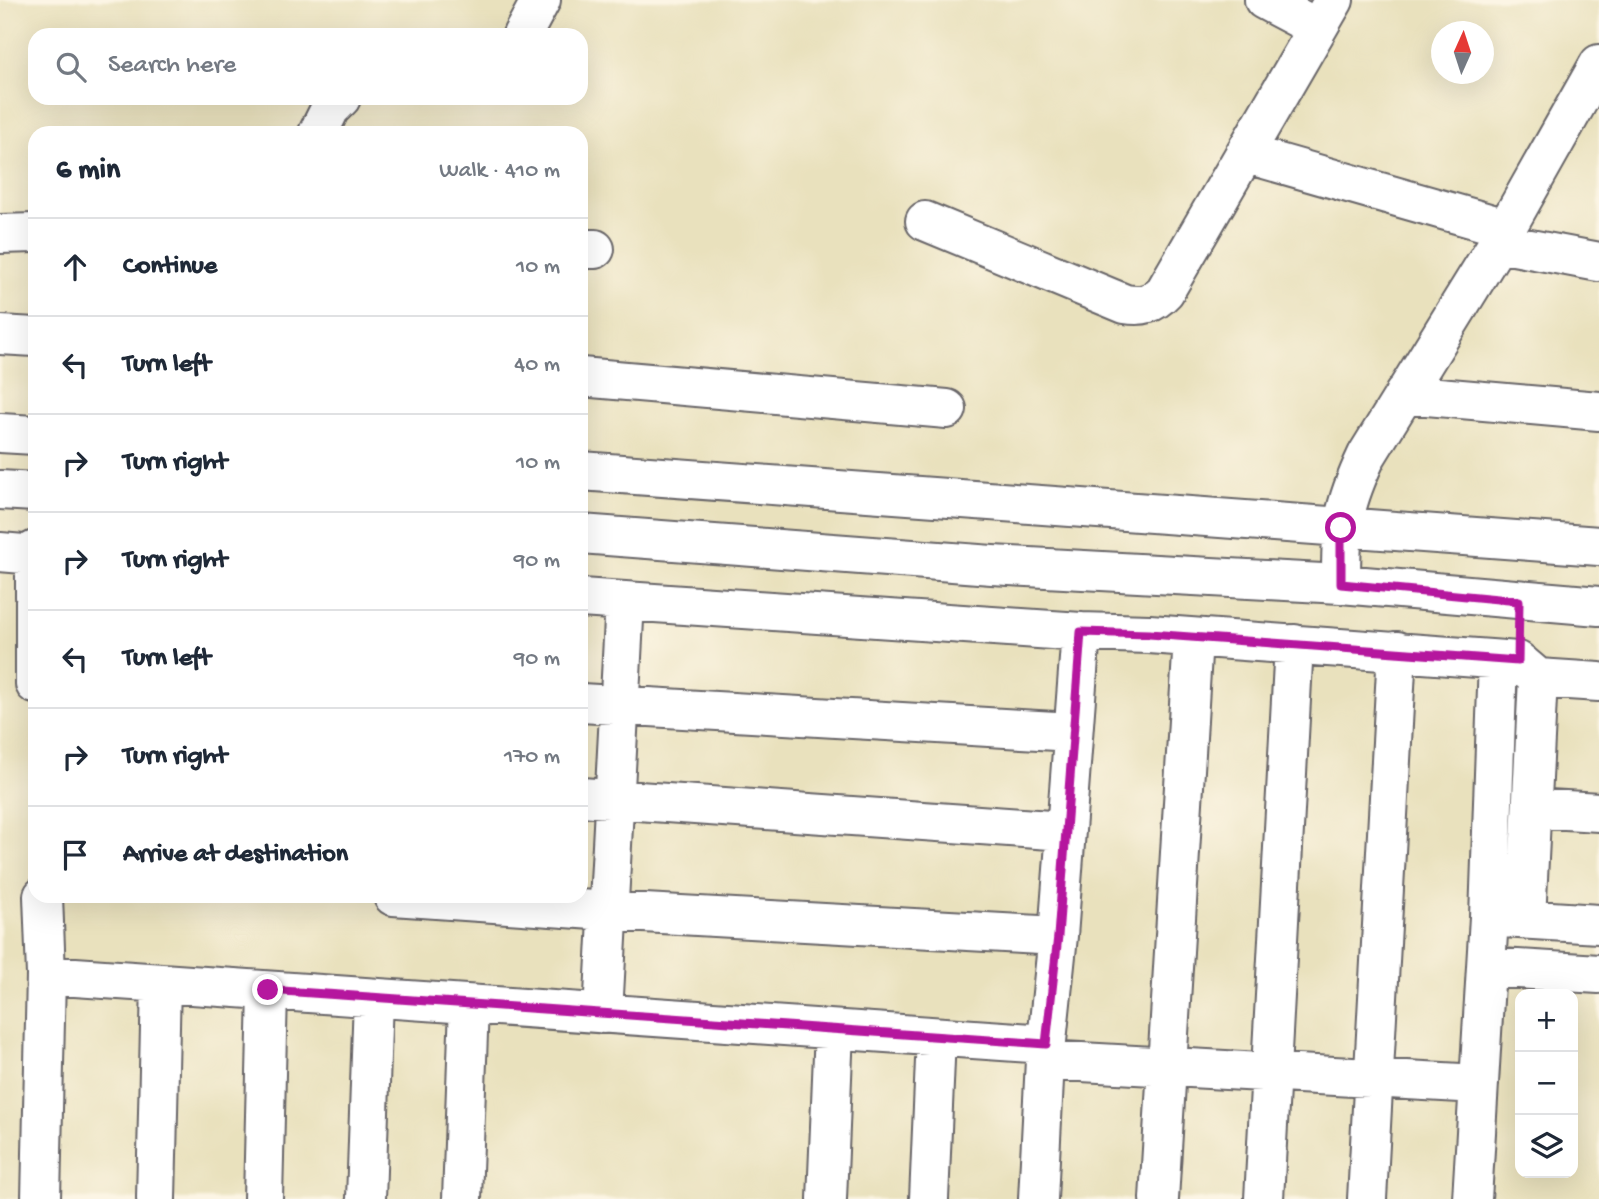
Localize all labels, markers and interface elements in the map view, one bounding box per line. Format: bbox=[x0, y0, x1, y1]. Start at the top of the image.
north arrow bbox=[1431, 21, 1494, 84]
search box bbox=[28, 28, 588, 105]
icon: search bbox=[52, 48, 90, 86]
text: Search here bbox=[108, 51, 236, 82]
text: 6 min bbox=[56, 154, 120, 189]
text: Walk · 410 m bbox=[439, 158, 560, 185]
icon: ahead bbox=[56, 248, 94, 286]
text: Continue bbox=[123, 252, 217, 283]
text: 10 m bbox=[516, 254, 560, 281]
icon: left bbox=[56, 346, 94, 384]
text: Turn left bbox=[123, 350, 211, 381]
text: 40 m bbox=[514, 352, 560, 379]
icon: right bbox=[56, 444, 94, 482]
text: Turn right bbox=[123, 448, 227, 479]
text: 10 m bbox=[516, 450, 560, 477]
route start bbox=[1325, 512, 1356, 543]
icon: right bbox=[56, 542, 94, 580]
text: Turn right bbox=[123, 546, 227, 577]
text: 90 m bbox=[514, 548, 560, 575]
icon: left bbox=[56, 640, 94, 678]
text: Turn left bbox=[123, 644, 211, 675]
text: 90 m bbox=[514, 646, 560, 673]
icon: right bbox=[56, 738, 94, 776]
text: Turn right bbox=[123, 742, 227, 773]
text: 170 m bbox=[504, 744, 560, 771]
icon: arrive bbox=[56, 836, 94, 874]
text: Arrive at destination bbox=[123, 840, 348, 871]
route end bbox=[252, 974, 283, 1005]
map controls bbox=[1515, 989, 1578, 1178]
button: + bbox=[1515, 989, 1578, 1052]
button: − bbox=[1515, 1052, 1578, 1115]
button: layers bbox=[1515, 1115, 1578, 1178]

